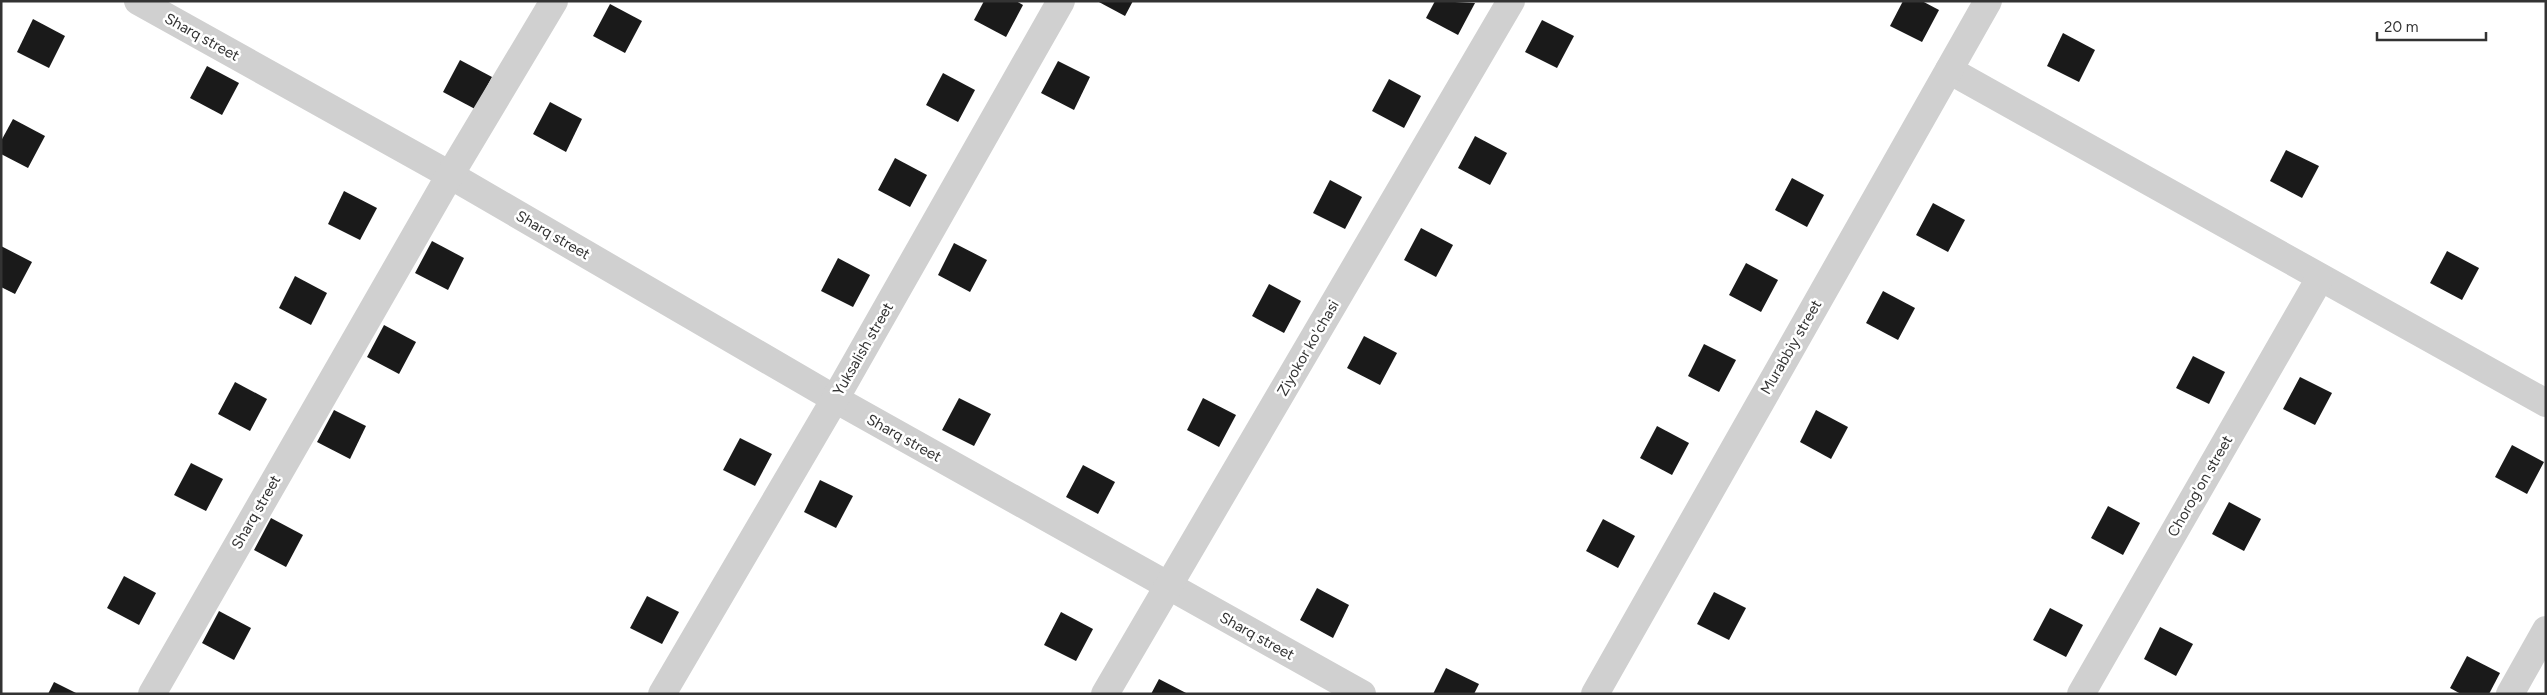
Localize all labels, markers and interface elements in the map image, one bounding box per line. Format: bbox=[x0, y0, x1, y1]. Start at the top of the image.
street label: Sharq street bbox=[162, 9, 243, 65]
scale bar bbox=[2377, 10, 2486, 42]
text: 20 m bbox=[2384, 18, 2418, 36]
street label: Sharq street bbox=[513, 207, 593, 264]
street label: Murabbiy street bbox=[1757, 296, 1826, 397]
street label: Ziyokor ko'chasi bbox=[1273, 297, 1343, 399]
street label: Yuksalish street bbox=[829, 299, 897, 399]
street label: Sharq street bbox=[864, 410, 945, 466]
street label: Chorog'on street bbox=[2164, 432, 2236, 540]
street label: Sharq street bbox=[228, 472, 285, 552]
street label: Sharq street bbox=[1217, 608, 1298, 664]

